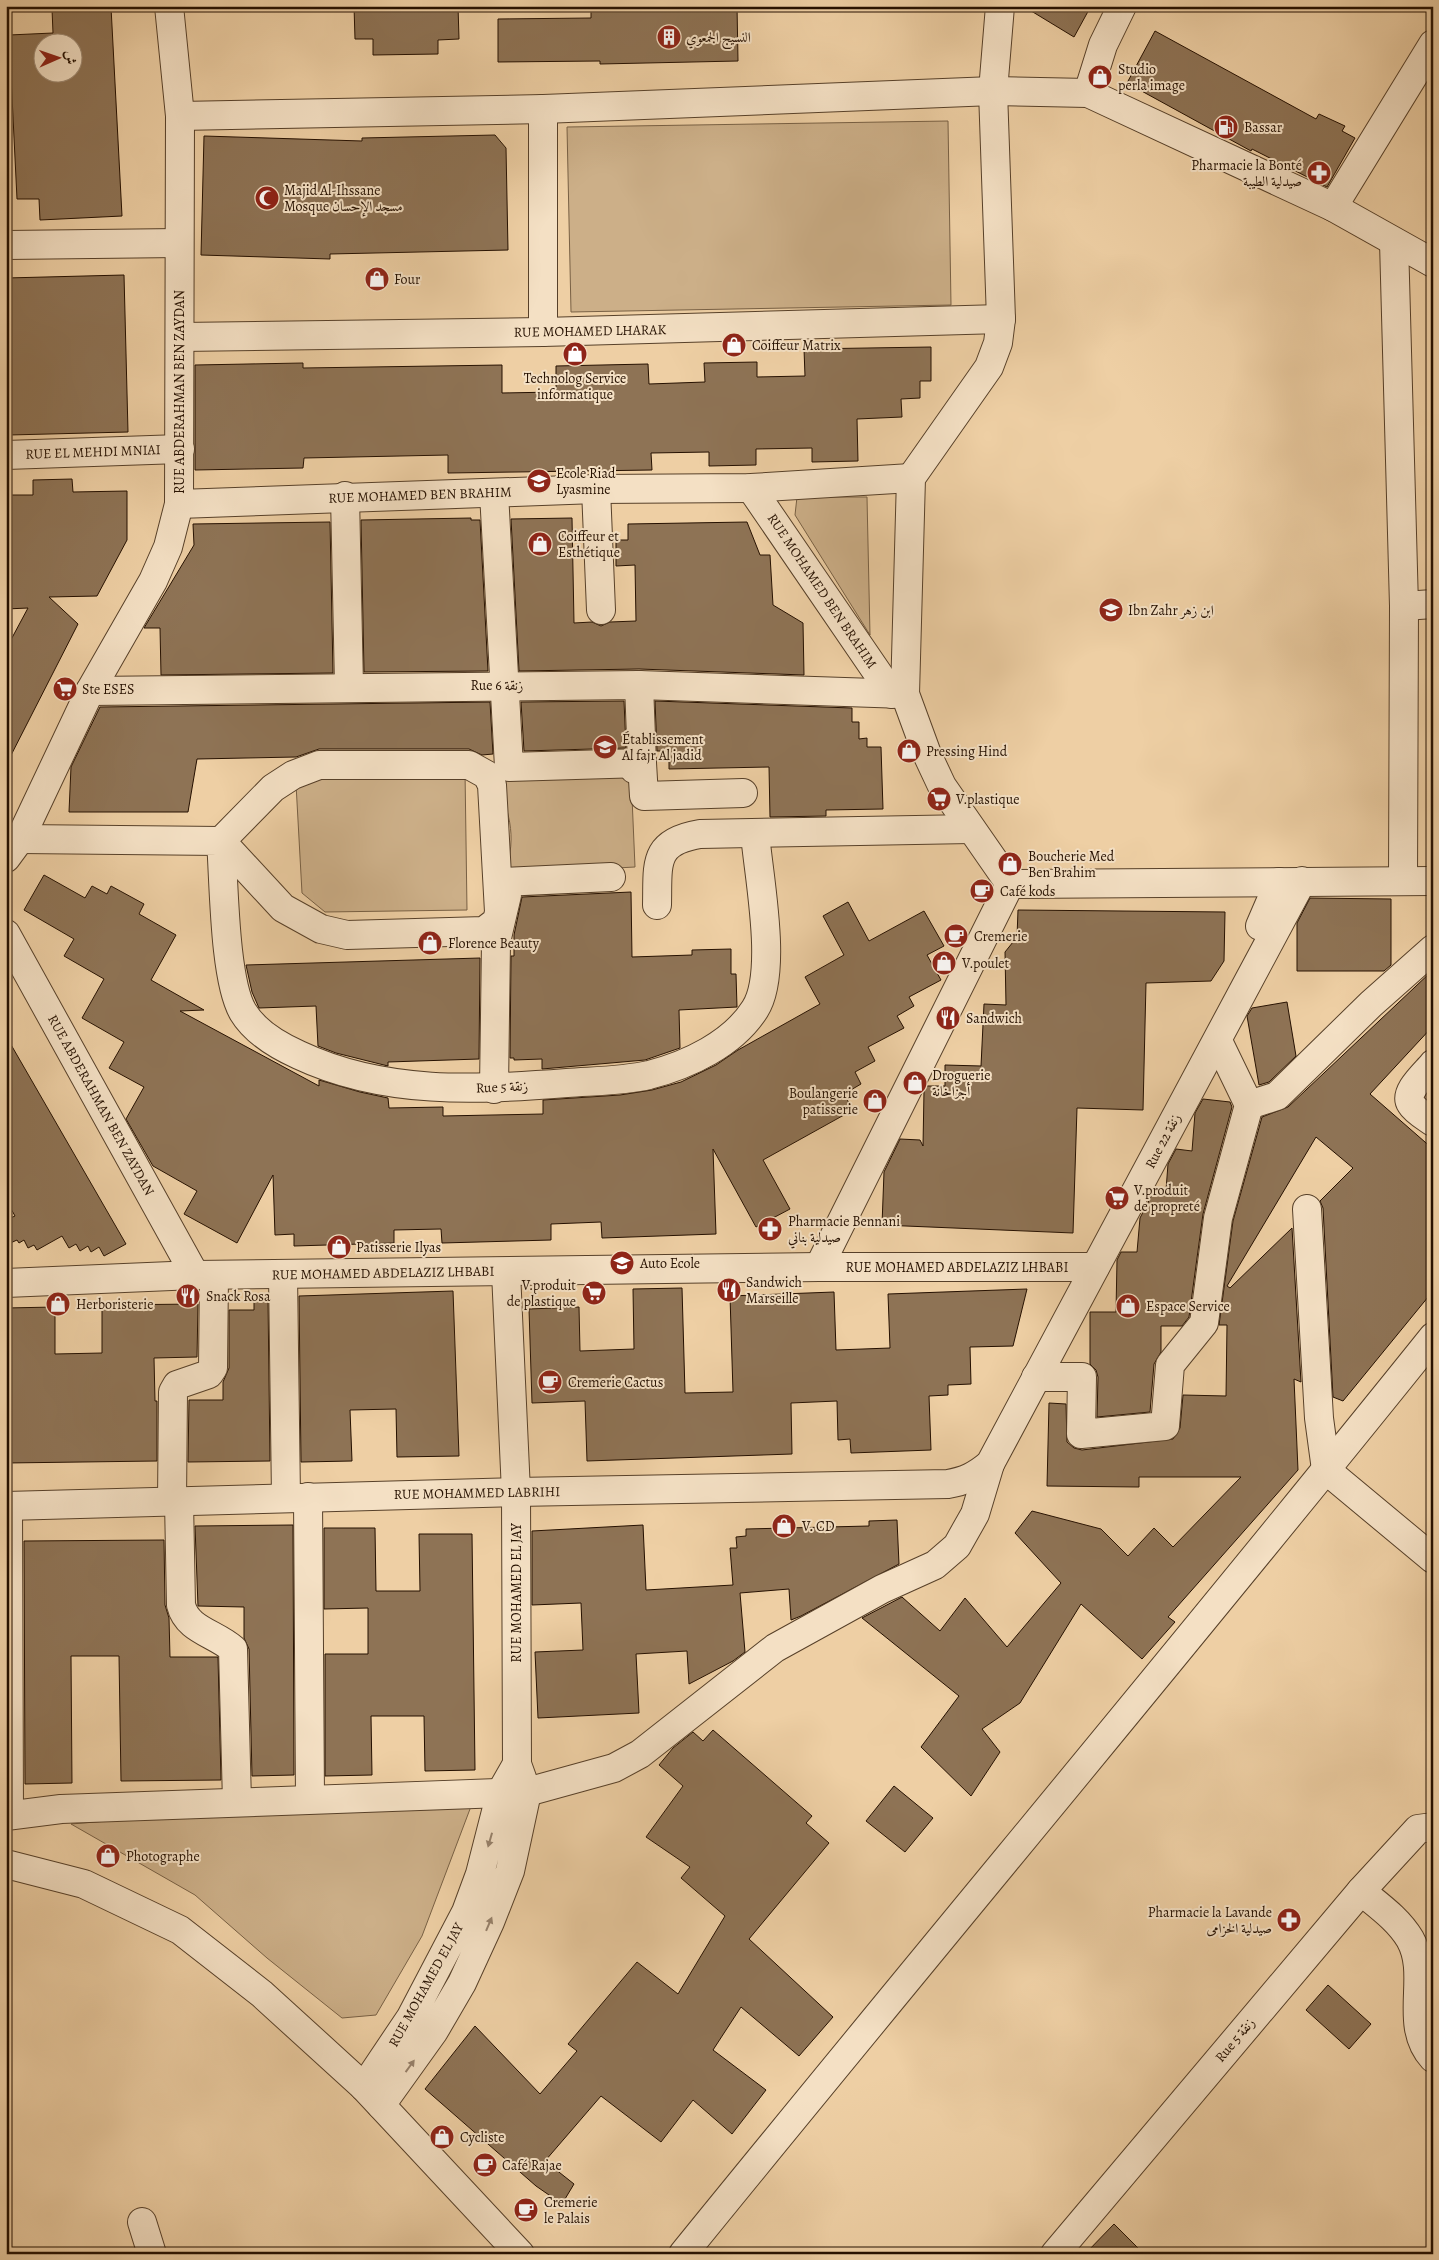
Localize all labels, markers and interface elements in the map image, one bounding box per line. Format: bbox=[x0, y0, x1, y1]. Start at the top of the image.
building icon: النسيج الجمعوي bbox=[656, 24, 682, 50]
place label: النسيج الجمعوي bbox=[686, 28, 751, 50]
north arrow bbox=[32, 32, 82, 82]
text: ش bbox=[61, 50, 80, 65]
place label: Studio perla image bbox=[1118, 60, 1185, 95]
shop icon: Studio perla image bbox=[1087, 64, 1113, 90]
fuel station icon: Bassar bbox=[1213, 114, 1239, 140]
place label: Bassar bbox=[1244, 118, 1283, 137]
place label: Pharmacie la Bonté صيدلية الطيبة bbox=[1191, 156, 1302, 191]
pharmacy icon: Pharmacie la Bonté صيدلية الطيبة bbox=[1306, 160, 1332, 186]
place label: Majid Al-Ihssane Mosque مسجد الإحسان bbox=[284, 181, 403, 217]
mosque icon: Majid Al-Ihssane Mosque مسجد الإحسان bbox=[254, 185, 280, 211]
shop icon: Four bbox=[364, 266, 390, 292]
place label: Four bbox=[394, 270, 421, 289]
street label: RUE ABDERAHMAN BEN ZAYDAN bbox=[170, 290, 189, 494]
street label: RUE MOHAMED LHARAK bbox=[514, 320, 667, 342]
shop icon: Coiffeur Matrix bbox=[721, 332, 747, 358]
place label: Coiffeur Matrix bbox=[752, 336, 841, 355]
shop icon: Technolog Service informatique bbox=[562, 341, 588, 367]
place label: Technolog Service informatique bbox=[524, 369, 626, 404]
street label: RUE EL MEHDI MNIAI bbox=[25, 440, 161, 464]
place label: Ecole Riad Lyasmine bbox=[556, 464, 616, 499]
school or university icon: Ecole Riad Lyasmine bbox=[526, 468, 552, 494]
street label: RUE MOHAMED BEN BRAHIM bbox=[328, 482, 512, 508]
street label: RUE MOHAMED BEN BRAHIM bbox=[763, 510, 881, 673]
place label: Coiffeur et Esthétique bbox=[558, 527, 620, 562]
shop icon: Coiffeur et Esthétique bbox=[527, 531, 553, 557]
school or university icon: Ibn Zahr ابن زهر bbox=[1098, 597, 1124, 623]
place label: Ibn Zahr ابن زهر bbox=[1128, 601, 1214, 620]
supermarket icon: Ste ESES bbox=[52, 676, 78, 702]
street label: Rue 6 زنقة bbox=[471, 676, 523, 695]
place label: Ste ESES bbox=[82, 680, 134, 699]
place label: Établissement Al fajr Al jadid bbox=[621, 730, 704, 765]
school or university icon: Établissement Al fajr Al jadid bbox=[592, 734, 618, 760]
shop icon: Pressing Hind bbox=[896, 738, 922, 764]
place label: Pressing Hind bbox=[926, 742, 1008, 761]
supermarket icon: V.plastique bbox=[926, 786, 952, 812]
place label: V.plastique bbox=[955, 790, 1020, 809]
place label: Boucherie Med Ben Brahim bbox=[1028, 847, 1115, 882]
shop icon: Boucherie Med Ben Brahim bbox=[997, 851, 1023, 877]
cafe icon: Café kods bbox=[969, 878, 995, 904]
place label: Café kods bbox=[1000, 882, 1056, 901]
cafe icon: Cremerie bbox=[943, 923, 969, 949]
place label: Cremerie bbox=[974, 927, 1027, 946]
shop icon: Florence Beauty bbox=[417, 930, 443, 956]
place label: Florence Beauty bbox=[448, 934, 540, 953]
shop icon: V.poulet bbox=[931, 950, 957, 976]
place label: V.poulet bbox=[961, 954, 1010, 973]
restaurant icon: Sandwich bbox=[935, 1005, 961, 1031]
place label: Sandwich bbox=[966, 1009, 1023, 1028]
street label: RUE ABDERAHMAN BEN ZAYDAN bbox=[43, 1011, 159, 1199]
place label: Droguerie أجزاخانة bbox=[932, 1066, 990, 1101]
shop icon: Droguerie أجزاخانة bbox=[902, 1070, 928, 1096]
street label: Rue 5 زنقة bbox=[475, 1077, 529, 1097]
place label: Boulangerie patisserie bbox=[789, 1084, 858, 1119]
shop icon: Boulangerie patisserie bbox=[862, 1088, 888, 1114]
street label: Rue 22 زنقة bbox=[1141, 1110, 1185, 1172]
place label: V.produit de propreté bbox=[1133, 1181, 1200, 1216]
supermarket icon: V.produit de propreté bbox=[1104, 1185, 1130, 1211]
place label: Pharmacie Bennani صيدلية بناني bbox=[788, 1212, 900, 1249]
pharmacy icon: Pharmacie Bennani صيدلية بناني bbox=[757, 1216, 783, 1242]
shop icon: Patisserie Ilyas bbox=[326, 1234, 352, 1260]
place label: Patisserie Ilyas bbox=[356, 1238, 441, 1257]
school or university icon: Auto Ecole bbox=[609, 1250, 635, 1276]
place label: Auto Ecole bbox=[639, 1254, 700, 1273]
street label: RUE MOHAMED ABDELAZIZ LHBABI bbox=[846, 1258, 1068, 1277]
street label: RUE MOHAMED ABDELAZIZ LHBABI bbox=[271, 1262, 495, 1284]
place label: Sandwich Marseille bbox=[746, 1273, 803, 1308]
place label: V.produit de plastique bbox=[507, 1276, 576, 1311]
restaurant icon: Sandwich Marseille bbox=[716, 1277, 742, 1303]
supermarket icon: V.produit de plastique bbox=[581, 1280, 607, 1306]
restaurant icon: Snack Rosa bbox=[175, 1283, 201, 1309]
place label: Snack Rosa bbox=[206, 1287, 271, 1306]
shop icon: Herboristerie bbox=[45, 1291, 71, 1317]
shop icon: Espace Service bbox=[1115, 1293, 1141, 1319]
place label: Herboristerie bbox=[76, 1295, 153, 1314]
place label: Espace Service bbox=[1146, 1297, 1230, 1316]
cafe icon: Cremerie Cactus bbox=[537, 1369, 563, 1395]
place label: Cremerie Cactus bbox=[568, 1373, 663, 1392]
street label: RUE MOHAMMED LABRIHI bbox=[394, 1482, 560, 1504]
shop icon: V. CD bbox=[771, 1513, 797, 1539]
place label: V. CD bbox=[801, 1517, 835, 1536]
street label: RUE MOHAMED EL JAY bbox=[507, 1523, 526, 1663]
one-way arrow bbox=[485, 1832, 493, 1847]
shop icon: Photographe bbox=[95, 1843, 121, 1869]
place label: Photographe bbox=[126, 1847, 200, 1866]
place label: Pharmacie la Lavande صيدلية الخزامى bbox=[1148, 1903, 1272, 1938]
pharmacy icon: Pharmacie la Lavande صيدلية الخزامى bbox=[1276, 1907, 1302, 1933]
one-way arrow bbox=[485, 1917, 493, 1932]
street label: RUE MOHAMED EL JAY bbox=[384, 1919, 468, 2051]
street label: Rue 5 زنقة bbox=[1211, 2014, 1259, 2066]
one-way arrow bbox=[405, 2059, 415, 2073]
shop icon: Cycliste bbox=[429, 2124, 455, 2150]
place label: Cycliste bbox=[460, 2128, 504, 2147]
cafe icon: Café Rajae bbox=[472, 2152, 498, 2178]
place label: Café Rajae bbox=[502, 2156, 562, 2175]
place label: Cremerie le Palais bbox=[544, 2193, 597, 2228]
cafe icon: Cremerie le Palais bbox=[513, 2197, 539, 2223]

